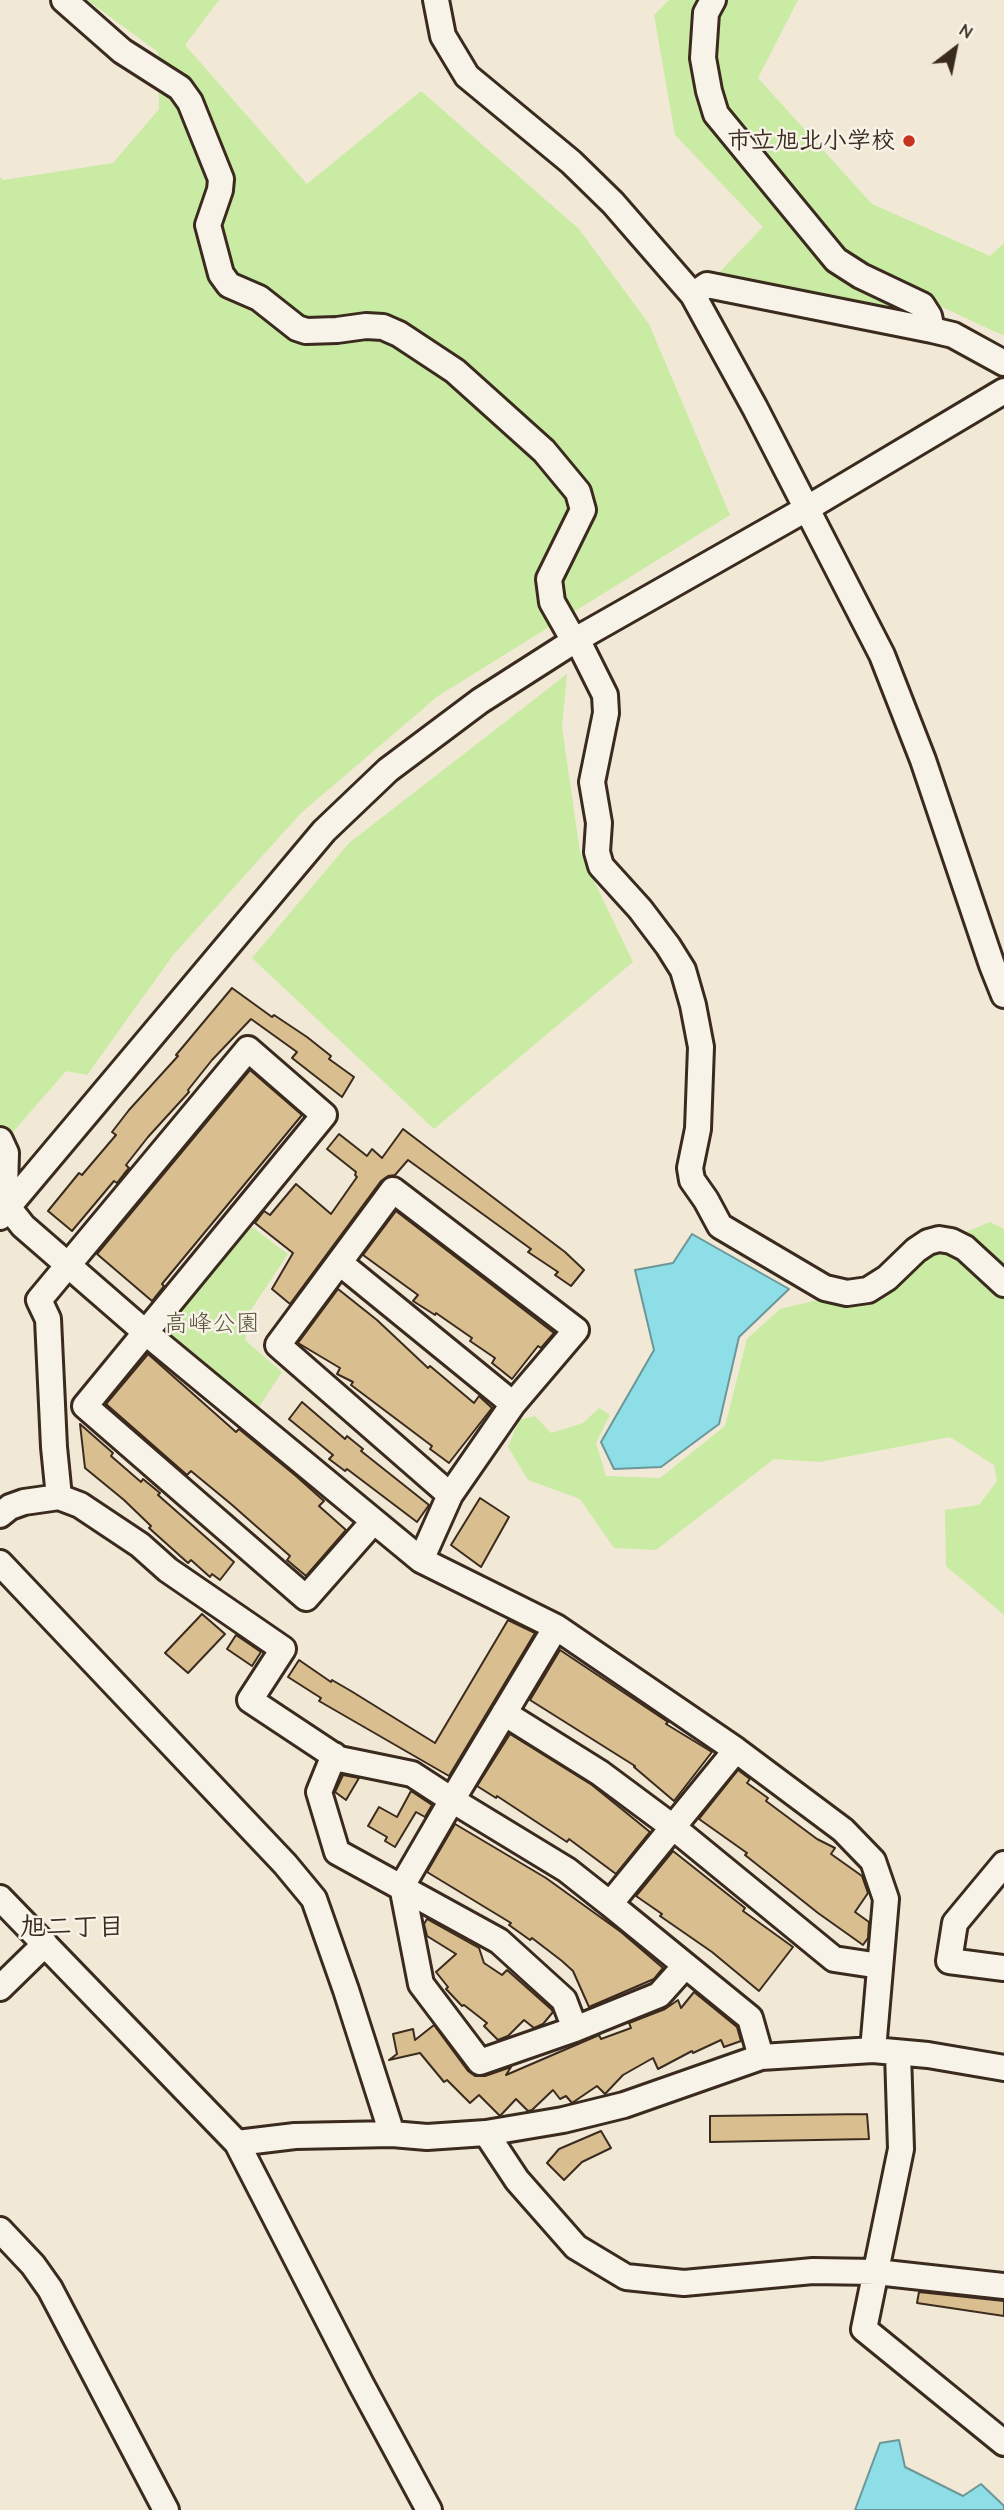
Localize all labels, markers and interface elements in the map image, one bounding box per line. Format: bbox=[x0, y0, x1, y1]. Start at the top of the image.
north arrow bbox=[920, 14, 990, 84]
text: N bbox=[955, 19, 977, 44]
place label: 市立旭北小学校 bbox=[727, 127, 895, 155]
marker: 市立旭北小学校 bbox=[901, 133, 917, 149]
park label: 高峰公園 bbox=[164, 1310, 260, 1338]
district label: 旭二丁目 bbox=[20, 1912, 124, 1944]

